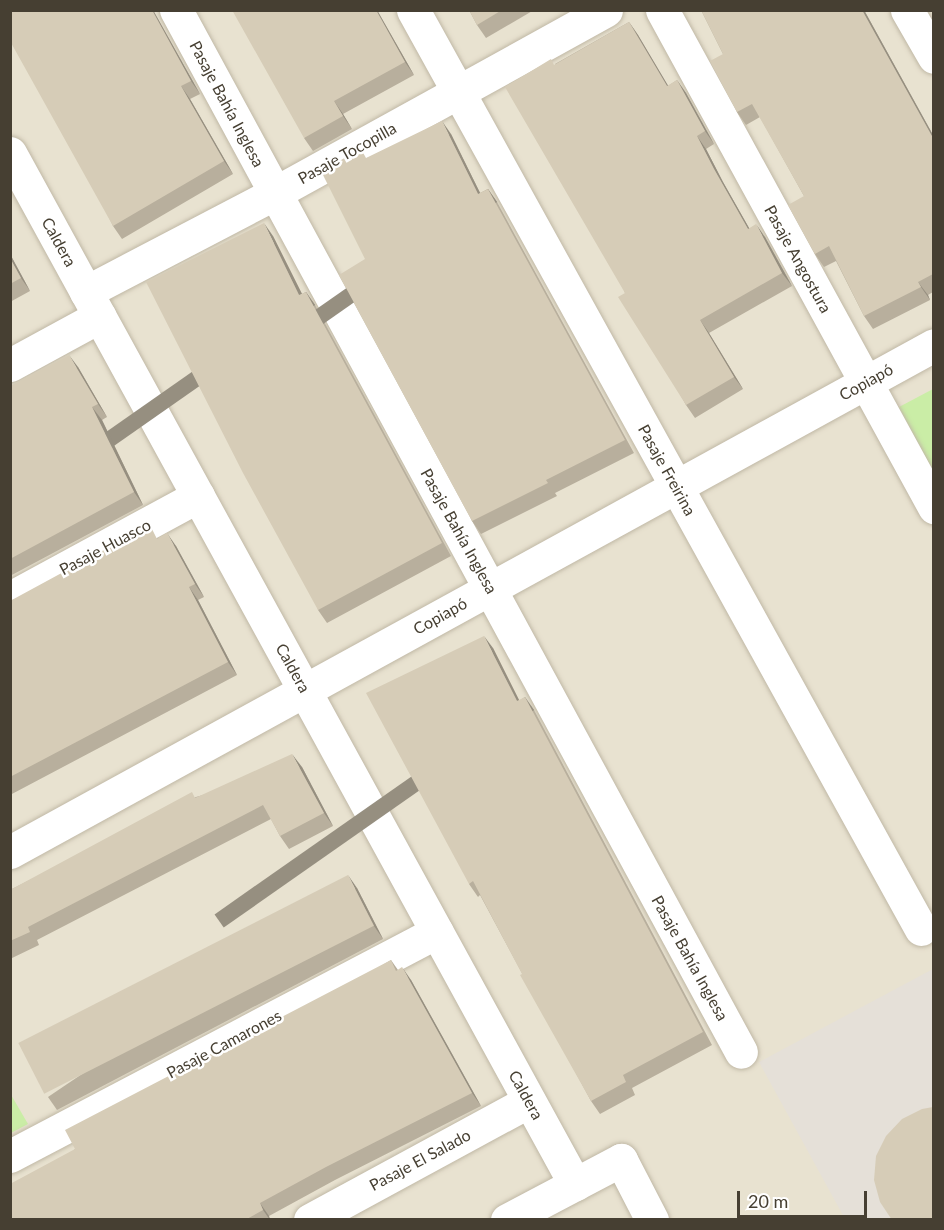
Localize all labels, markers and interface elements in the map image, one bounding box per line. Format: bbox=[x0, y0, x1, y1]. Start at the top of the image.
street label: Pasaje Bahía Inglesa bbox=[186, 38, 268, 170]
street label: Pasaje Tocopilla bbox=[294, 118, 400, 188]
street label: Pasaje Angostura bbox=[760, 202, 836, 316]
street label: Caldera bbox=[38, 214, 80, 270]
street label: Copiapó bbox=[836, 359, 896, 405]
street label: Pasaje Freirina bbox=[634, 421, 700, 519]
street label: Pasaje Bahía Inglesa bbox=[417, 465, 501, 597]
street label: Pasaje Huasco bbox=[56, 515, 154, 579]
street label: Copiapó bbox=[410, 593, 470, 639]
street label: Caldera bbox=[272, 640, 314, 696]
street label: Pasaje Bahía Inglesa bbox=[648, 892, 732, 1024]
street label: Pasaje Camarones bbox=[163, 1006, 285, 1082]
street label: Caldera bbox=[505, 1067, 547, 1123]
street label: Pasaje El Salado bbox=[366, 1125, 474, 1195]
scale bar bbox=[740, 1179, 870, 1217]
text: 20 m bbox=[748, 1190, 788, 1212]

